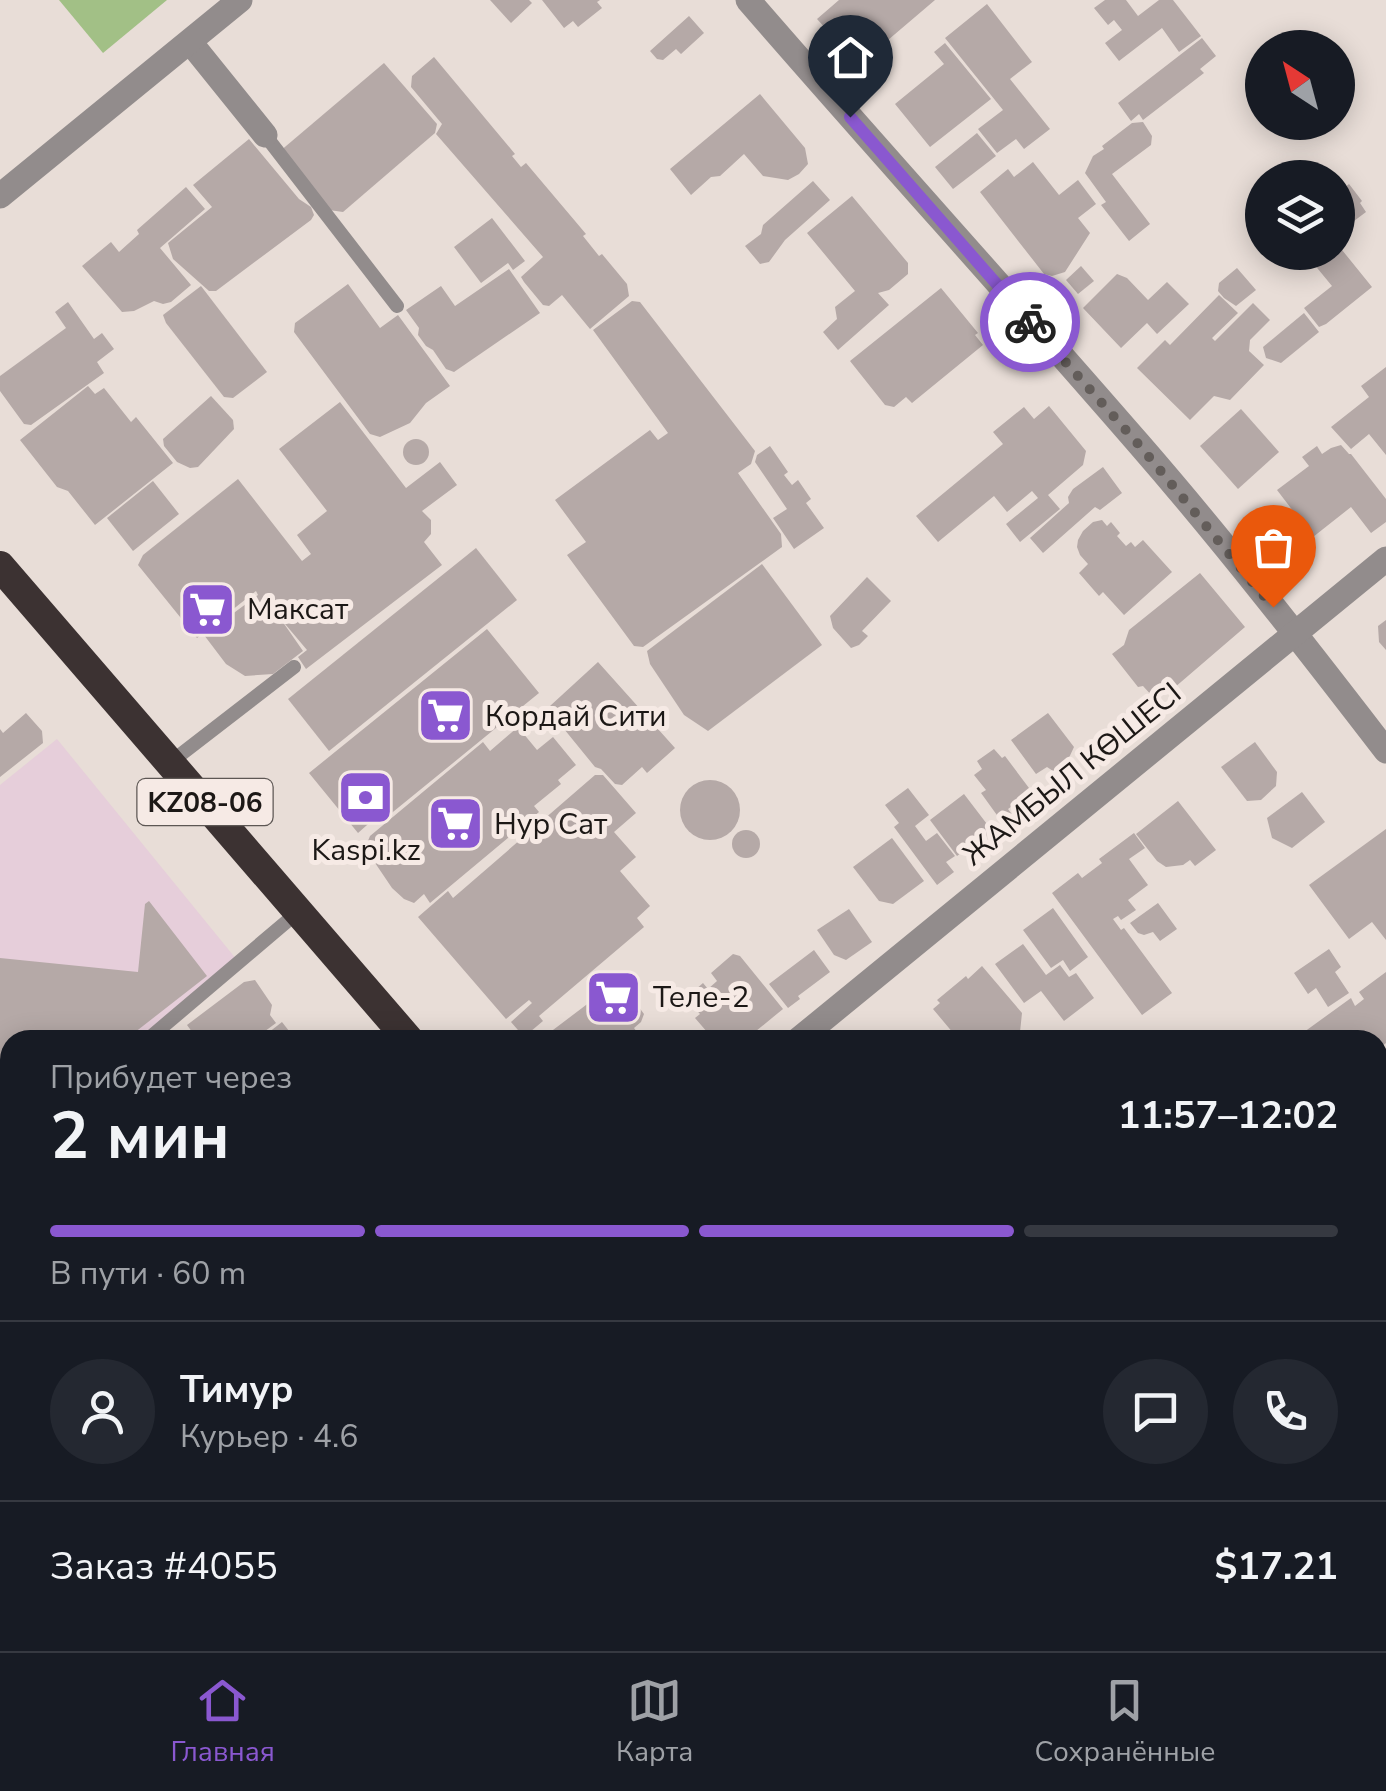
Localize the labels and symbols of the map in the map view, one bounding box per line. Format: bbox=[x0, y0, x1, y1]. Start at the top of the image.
pin bbox=[808, 15, 893, 118]
north arrow bbox=[1245, 30, 1355, 140]
courier bbox=[980, 272, 1080, 372]
pin bbox=[1231, 505, 1316, 608]
supermarket icon: Максат bbox=[178, 579, 238, 639]
place label: Максат bbox=[247, 589, 349, 630]
street label: ЖАМБЫЛ КӨШЕСІ bbox=[954, 673, 1190, 875]
supermarket icon: Кордай Сити bbox=[416, 686, 476, 746]
place label: Кордай Сити bbox=[485, 696, 667, 737]
bank icon: Kaspi.kz bbox=[336, 768, 396, 828]
road number: KZ08-06 bbox=[138, 779, 272, 825]
supermarket icon: Нур Сат bbox=[425, 794, 485, 854]
place label: Нур Сат bbox=[494, 804, 608, 845]
place label: Kaspi.kz bbox=[311, 830, 421, 871]
supermarket icon: Теле-2 bbox=[584, 967, 644, 1027]
place label: Теле-2 bbox=[653, 977, 750, 1018]

